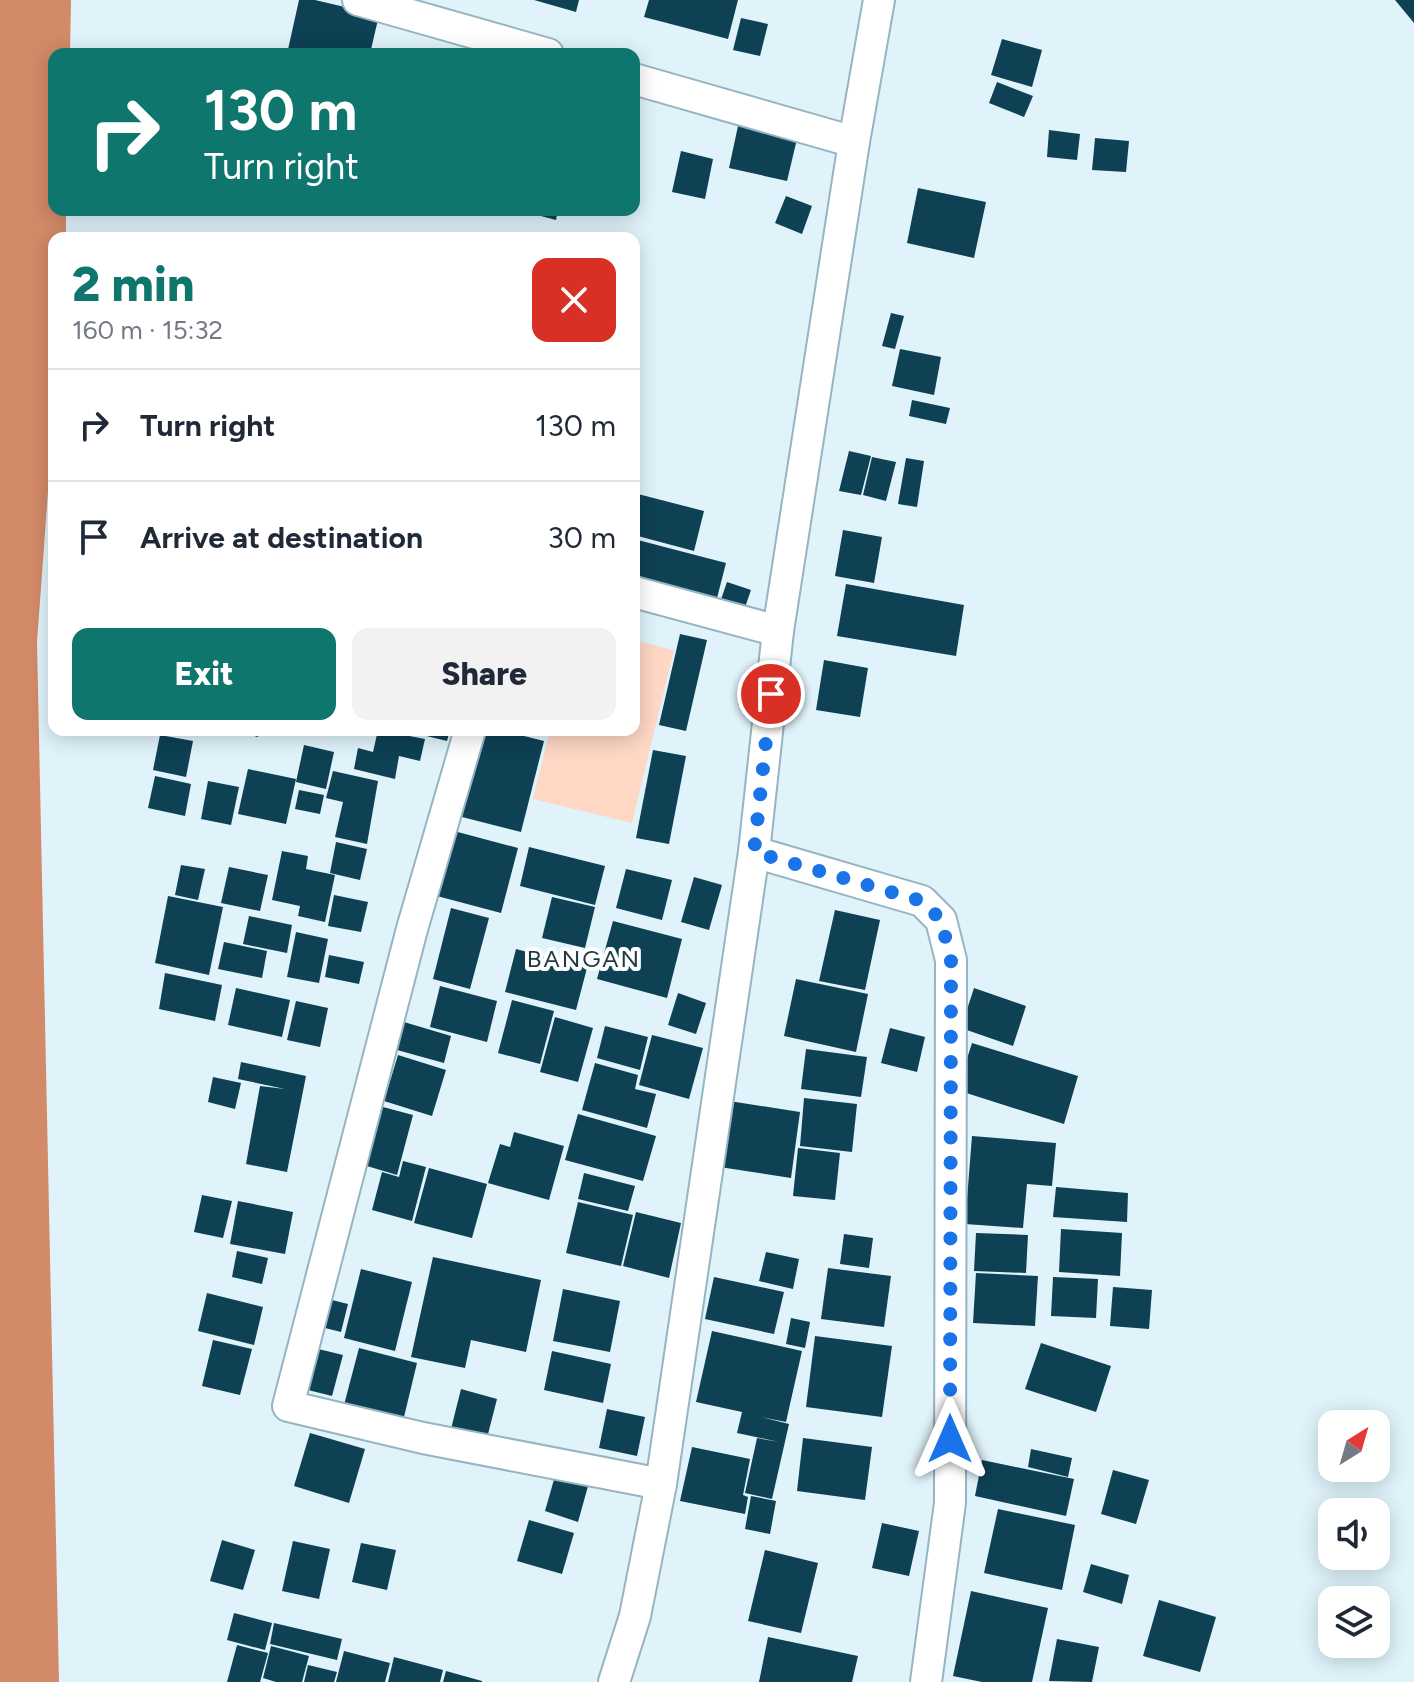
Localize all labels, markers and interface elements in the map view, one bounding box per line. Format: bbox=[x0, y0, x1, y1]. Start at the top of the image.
text: 130 m bbox=[204, 77, 357, 144]
icon: right bbox=[72, 80, 176, 184]
text: Turn right bbox=[204, 145, 359, 188]
text: 2 min bbox=[72, 255, 195, 313]
button: close bbox=[532, 258, 616, 342]
text: 160 m · 15:32 bbox=[72, 314, 223, 346]
icon: right bbox=[72, 403, 116, 447]
text: Turn right bbox=[140, 407, 275, 444]
text: 130 m bbox=[535, 407, 616, 444]
icon: arrive bbox=[72, 515, 116, 559]
text: Arrive at destination bbox=[140, 519, 423, 556]
text: 30 m bbox=[548, 519, 616, 556]
button: Exit bbox=[72, 628, 336, 720]
button: Share bbox=[352, 628, 616, 720]
pin bbox=[737, 660, 805, 728]
icon: arrive bbox=[749, 672, 793, 716]
district label: BANGAN bbox=[527, 944, 641, 973]
position arrow bbox=[908, 1397, 992, 1481]
north arrow bbox=[1318, 1410, 1390, 1482]
map controls bbox=[1318, 1410, 1390, 1658]
button: sound bbox=[1318, 1498, 1390, 1570]
button: layers bbox=[1318, 1586, 1390, 1658]

